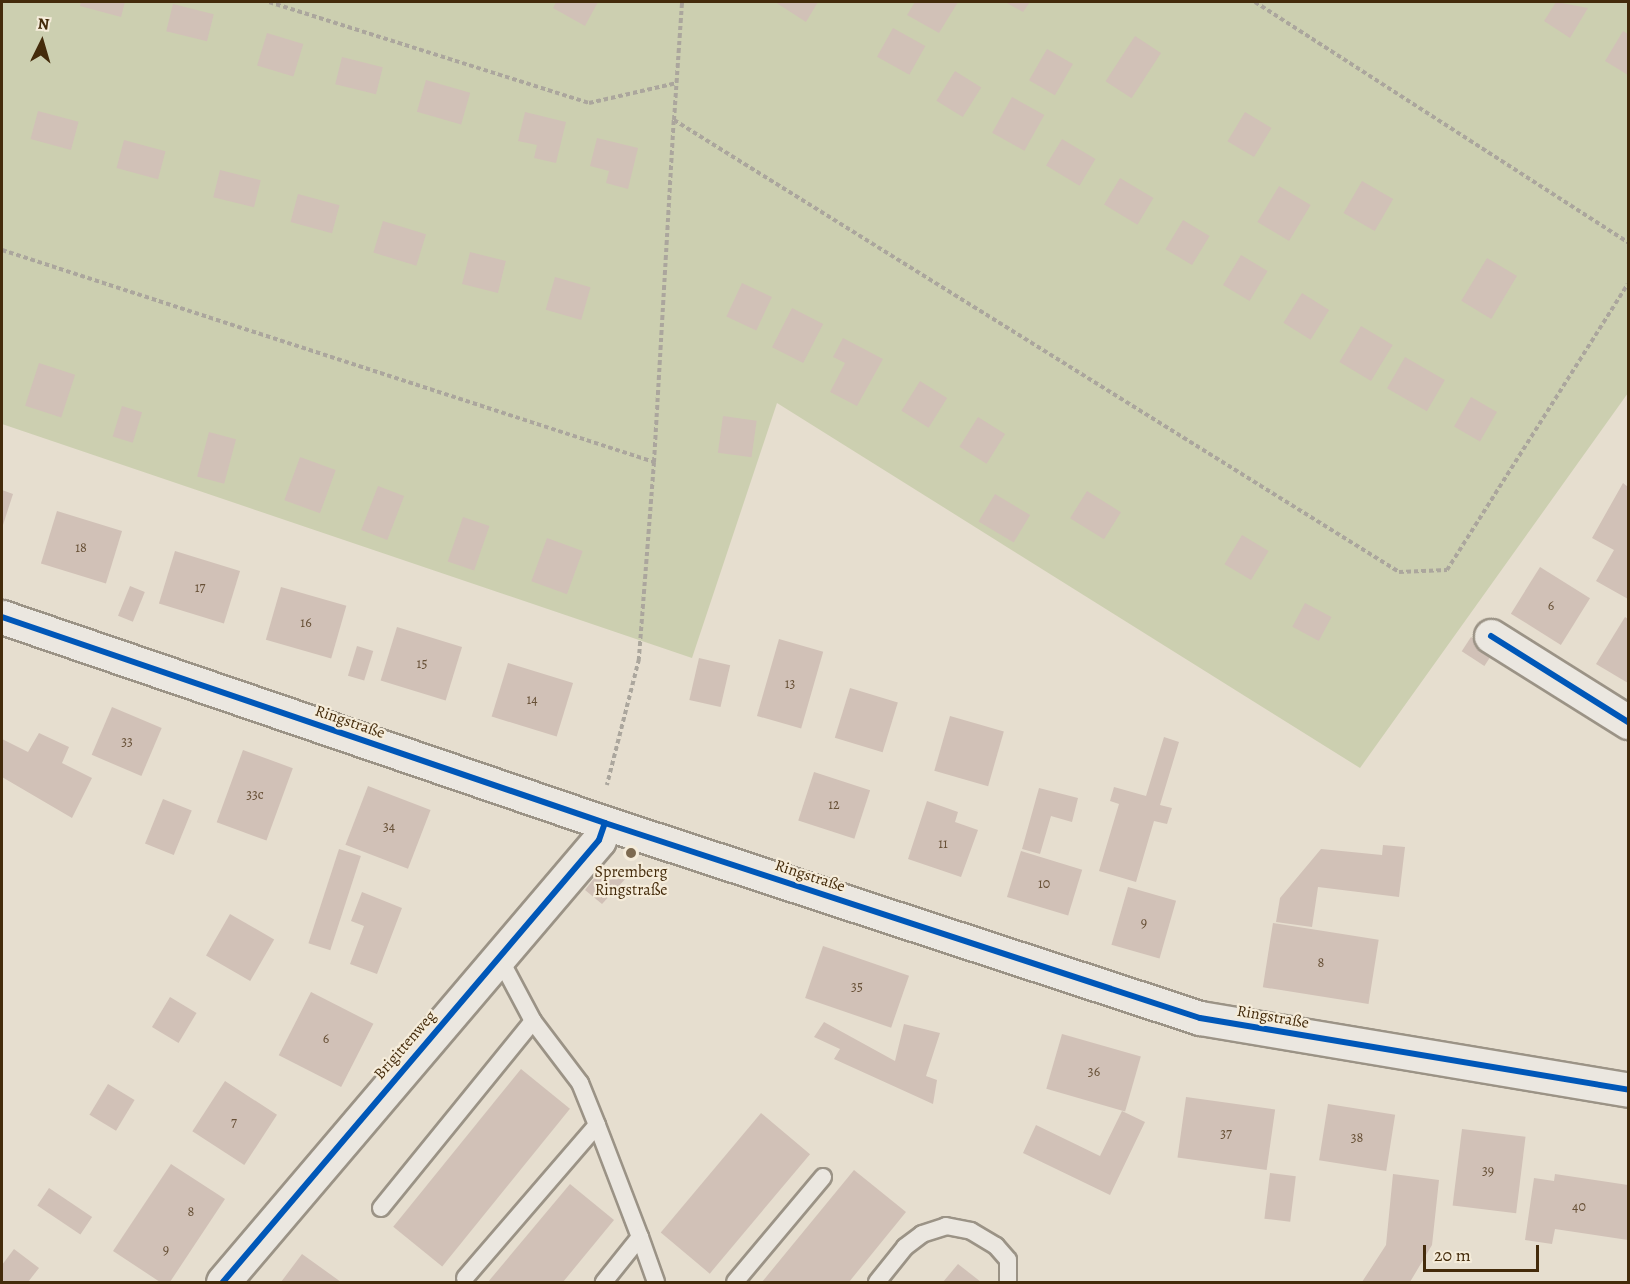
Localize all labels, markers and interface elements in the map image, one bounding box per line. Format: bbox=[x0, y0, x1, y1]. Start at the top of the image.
north arrow bbox=[12, 12, 72, 72]
text: N bbox=[37, 13, 50, 36]
house number: 18 bbox=[75, 540, 87, 556]
house number: 17 bbox=[195, 580, 205, 596]
house number: 6 bbox=[1548, 598, 1554, 614]
house number: 16 bbox=[300, 615, 312, 631]
house number: 15 bbox=[417, 656, 427, 672]
house number: 13 bbox=[785, 676, 795, 692]
house number: 14 bbox=[526, 692, 538, 708]
street label: Ringstraße bbox=[313, 701, 387, 743]
house number: 33 bbox=[121, 734, 133, 750]
house number: 33c bbox=[246, 787, 264, 803]
house number: 12 bbox=[828, 797, 840, 813]
house number: 34 bbox=[383, 819, 395, 835]
house number: 11 bbox=[938, 836, 948, 852]
marker: Spremberg Ringstraße bbox=[624, 846, 638, 860]
street label: Ringstraße bbox=[772, 856, 848, 896]
place label: Spremberg Ringstraße bbox=[595, 862, 667, 900]
house number: 10 bbox=[1038, 876, 1050, 892]
house number: 9 bbox=[1141, 915, 1147, 931]
house number: 8 bbox=[1318, 955, 1324, 971]
house number: 35 bbox=[851, 979, 863, 995]
street label: Ringstraße bbox=[1236, 1001, 1310, 1033]
street label: Brigittenweg bbox=[370, 1007, 440, 1083]
house number: 6 bbox=[323, 1031, 329, 1047]
house number: 36 bbox=[1088, 1064, 1100, 1080]
house number: 7 bbox=[231, 1115, 237, 1131]
house number: 37 bbox=[1220, 1126, 1232, 1142]
house number: 38 bbox=[1351, 1130, 1363, 1146]
house number: 39 bbox=[1482, 1163, 1494, 1179]
house number: 40 bbox=[1572, 1199, 1586, 1215]
house number: 8 bbox=[188, 1204, 194, 1220]
scale bar bbox=[1426, 1233, 1542, 1271]
house number: 9 bbox=[163, 1242, 169, 1258]
text: 20 m bbox=[1434, 1243, 1471, 1267]

